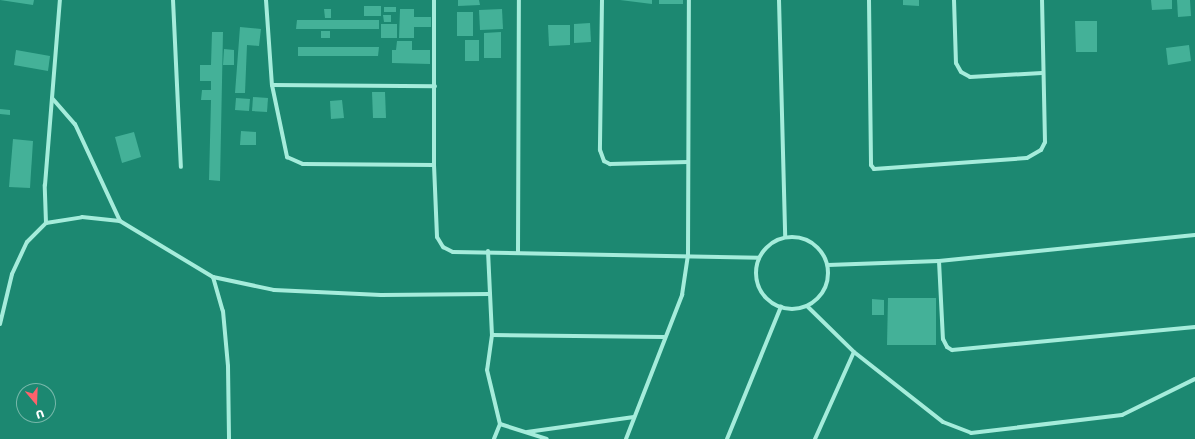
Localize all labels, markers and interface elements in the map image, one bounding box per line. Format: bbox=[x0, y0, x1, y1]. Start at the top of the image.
north arrow bbox=[16, 383, 56, 423]
text: U bbox=[34, 406, 46, 421]

